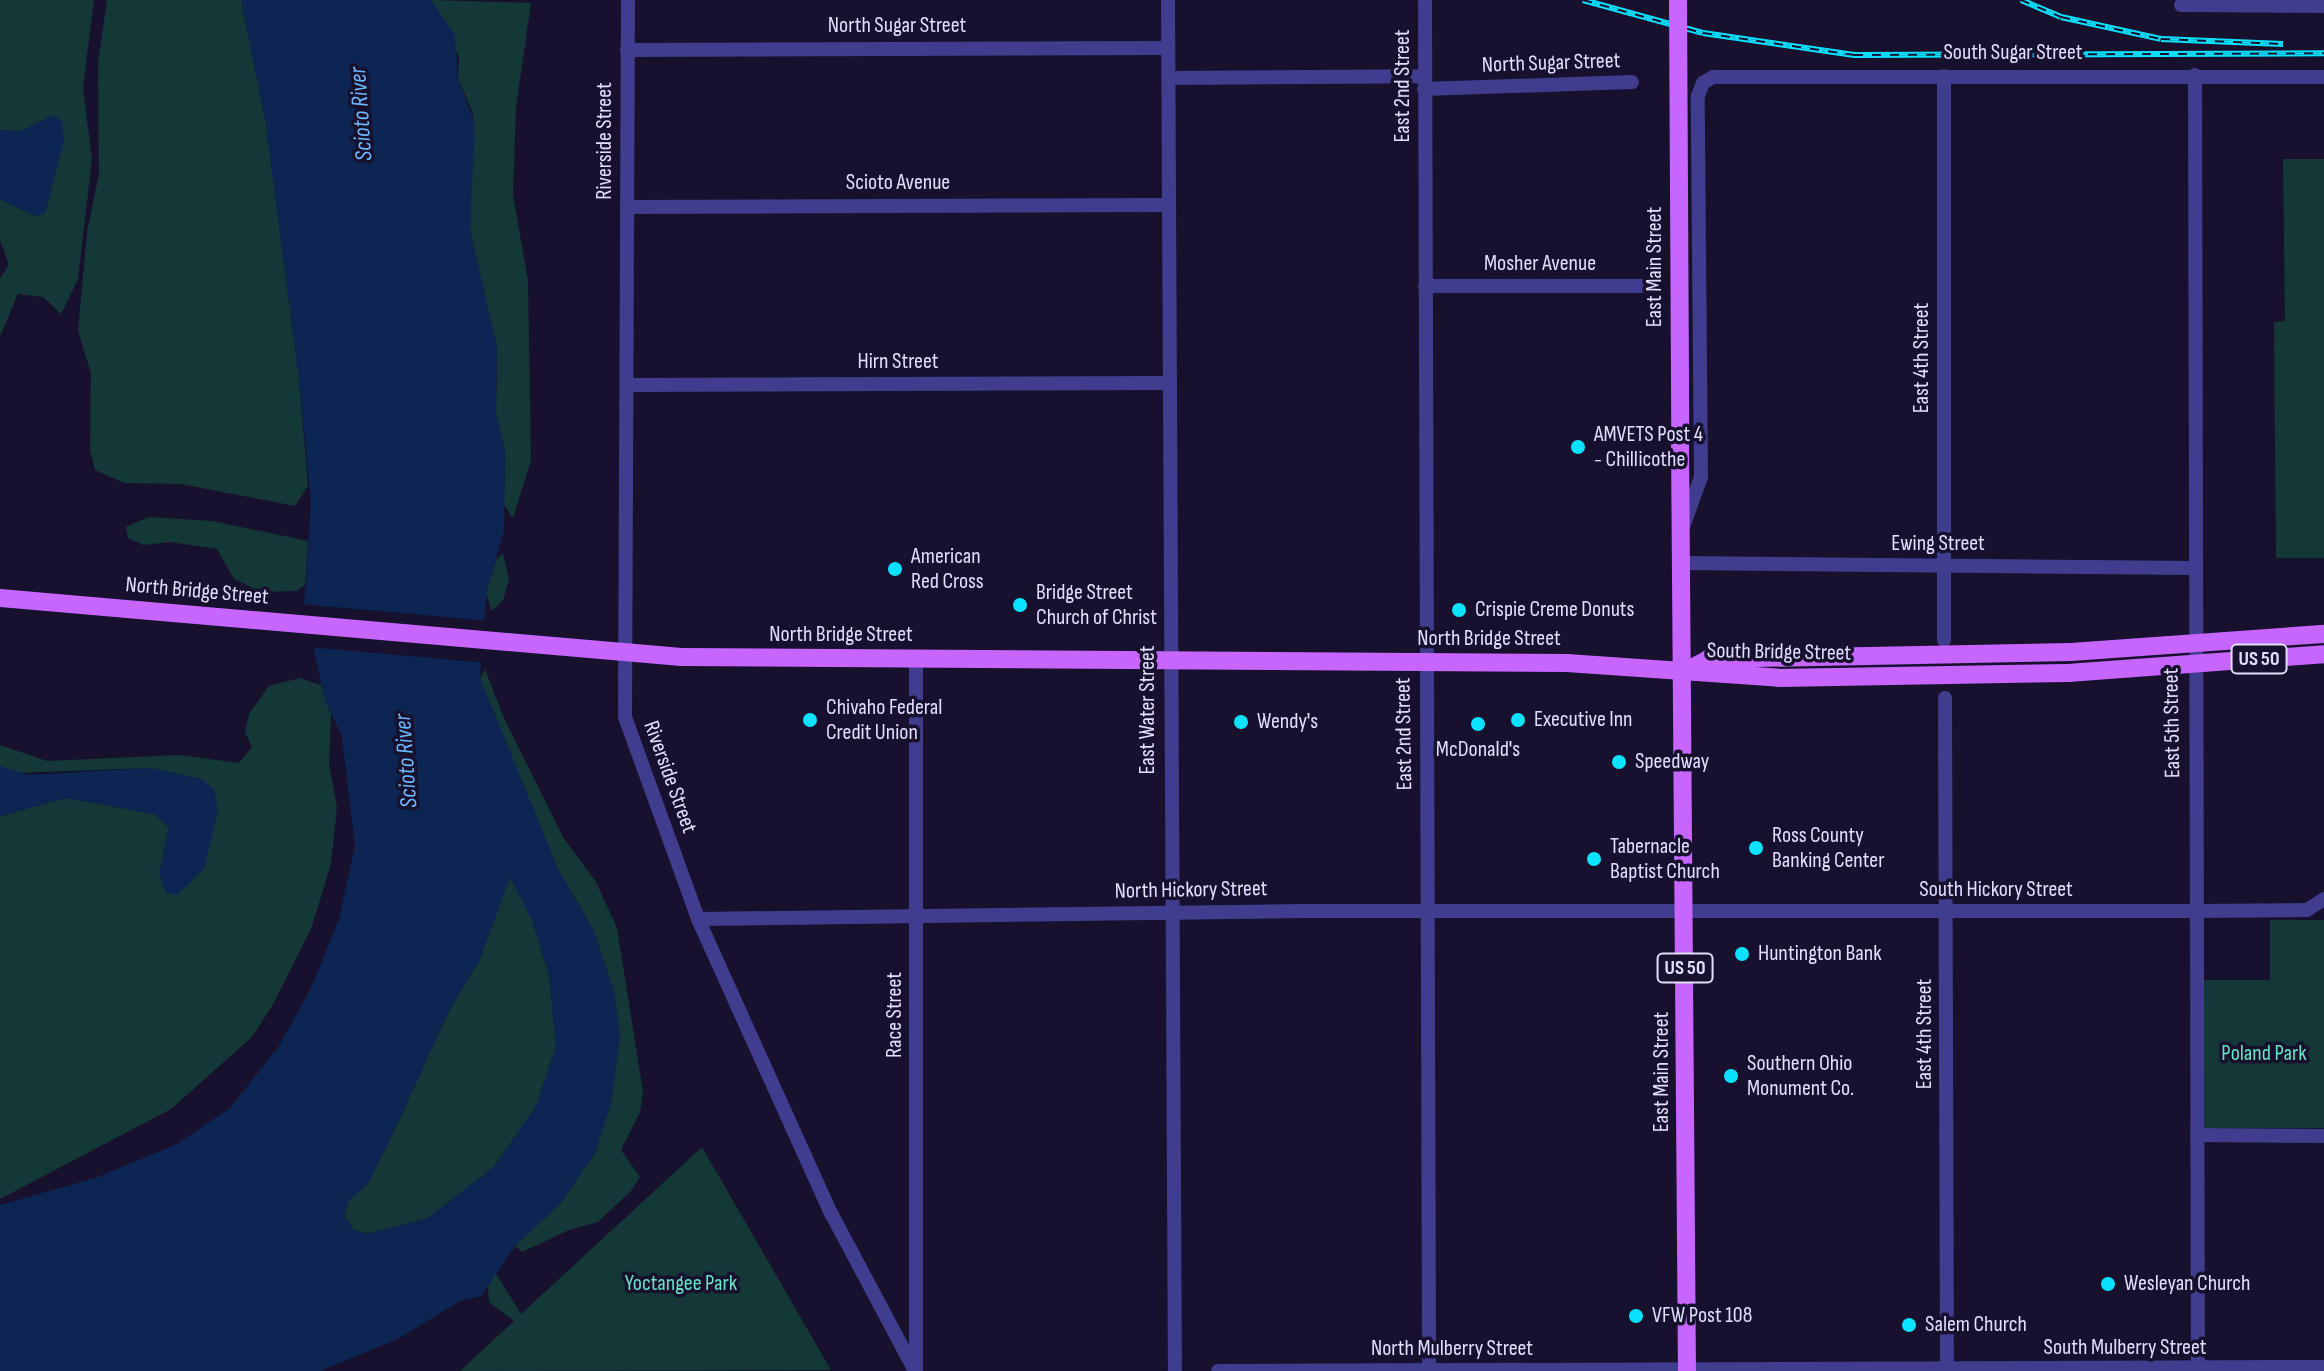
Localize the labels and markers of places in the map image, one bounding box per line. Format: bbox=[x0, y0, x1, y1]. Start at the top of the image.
place label: AMVETS Post 4 - Chillicothe bbox=[1594, 421, 1703, 472]
marker: AMVETS Post 4 - Chillicothe bbox=[1569, 438, 1587, 456]
place label: American Red Cross bbox=[911, 543, 984, 594]
marker: American Red Cross bbox=[886, 560, 904, 578]
place label: Bridge Street Church of Christ bbox=[1036, 579, 1157, 630]
marker: Bridge Street Church of Christ bbox=[1011, 596, 1029, 614]
place label: Crispie Creme Donuts bbox=[1475, 597, 1634, 623]
marker: Crispie Creme Donuts bbox=[1450, 601, 1468, 619]
place label: Chivaho Federal Credit Union bbox=[826, 694, 942, 746]
place label: Executive Inn bbox=[1534, 707, 1633, 733]
place label: Wendy's bbox=[1257, 709, 1318, 735]
marker: Chivaho Federal Credit Union bbox=[801, 711, 819, 729]
marker: Executive Inn bbox=[1509, 711, 1527, 729]
marker: Wendy's bbox=[1232, 713, 1250, 731]
marker: McDonald's bbox=[1469, 715, 1487, 733]
place label: McDonald's bbox=[1436, 737, 1520, 763]
place label: Speedway bbox=[1635, 749, 1709, 775]
marker: Speedway bbox=[1610, 753, 1628, 771]
place label: Ross County Banking Center bbox=[1772, 822, 1885, 874]
place label: Tabernacle Baptist Church bbox=[1610, 833, 1720, 884]
marker: Ross County Banking Center bbox=[1747, 839, 1765, 857]
marker: Tabernacle Baptist Church bbox=[1585, 850, 1603, 868]
place label: Huntington Bank bbox=[1758, 941, 1882, 967]
marker: Huntington Bank bbox=[1733, 945, 1751, 963]
place label: Southern Ohio Monument Co. bbox=[1747, 1050, 1854, 1102]
marker: Southern Ohio Monument Co. bbox=[1722, 1067, 1740, 1085]
place label: Wesleyan Church bbox=[2124, 1271, 2250, 1297]
marker: Wesleyan Church bbox=[2099, 1275, 2117, 1293]
place label: VFW Post 108 bbox=[1652, 1303, 1752, 1329]
marker: VFW Post 108 bbox=[1627, 1307, 1645, 1325]
place label: Salem Church bbox=[1925, 1312, 2027, 1338]
marker: Salem Church bbox=[1900, 1316, 1918, 1334]

